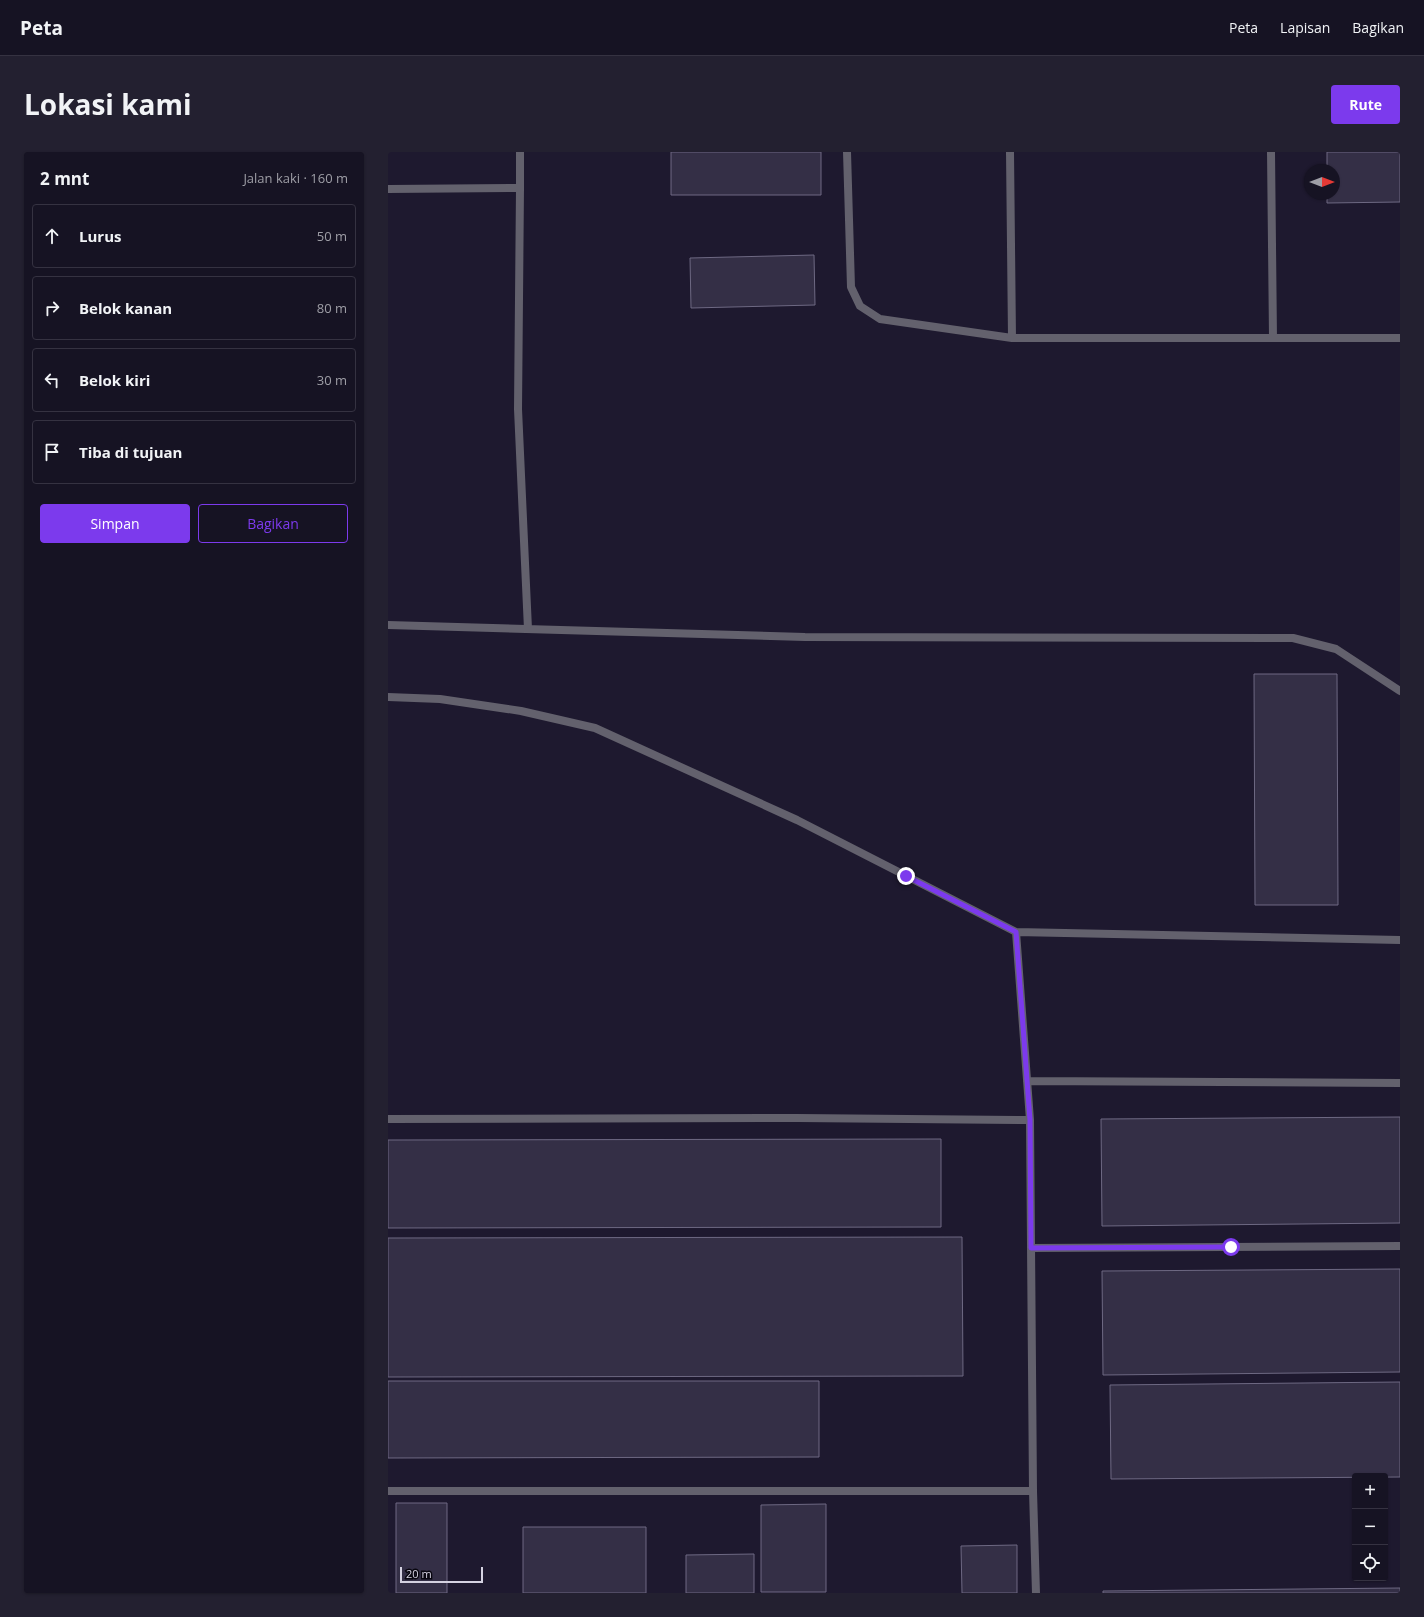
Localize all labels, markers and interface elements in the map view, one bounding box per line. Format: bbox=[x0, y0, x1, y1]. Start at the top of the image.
text: Peta bbox=[20, 15, 63, 41]
text: Peta bbox=[1229, 18, 1258, 37]
text: Lapisan bbox=[1280, 18, 1330, 37]
text: Bagikan bbox=[1352, 18, 1404, 37]
text: Lokasi kami bbox=[24, 85, 191, 123]
button: Rute bbox=[1331, 85, 1400, 124]
north arrow bbox=[1304, 164, 1340, 200]
text: 2 mnt bbox=[40, 167, 89, 190]
text: Jalan kaki · 160 m bbox=[243, 169, 348, 187]
icon: ahead bbox=[41, 225, 63, 247]
text: Lurus bbox=[79, 226, 121, 246]
text: 50 m bbox=[317, 227, 347, 245]
icon: right bbox=[41, 297, 63, 319]
text: Belok kanan bbox=[79, 298, 172, 318]
text: 80 m bbox=[317, 299, 347, 317]
icon: left bbox=[41, 369, 63, 391]
text: Belok kiri bbox=[79, 370, 150, 390]
text: 30 m bbox=[317, 371, 347, 389]
icon: arrive bbox=[41, 441, 63, 463]
text: Tiba di tujuan bbox=[79, 442, 182, 462]
button: Simpan bbox=[40, 504, 190, 543]
button: Bagikan bbox=[198, 504, 348, 543]
route end bbox=[897, 867, 915, 885]
route start bbox=[1222, 1238, 1240, 1256]
map controls bbox=[1352, 1473, 1388, 1581]
button: + bbox=[1352, 1473, 1388, 1509]
button: − bbox=[1352, 1509, 1388, 1545]
button: locate bbox=[1352, 1545, 1388, 1581]
scale bar bbox=[400, 1565, 483, 1584]
text: 20 m bbox=[406, 1566, 432, 1581]

